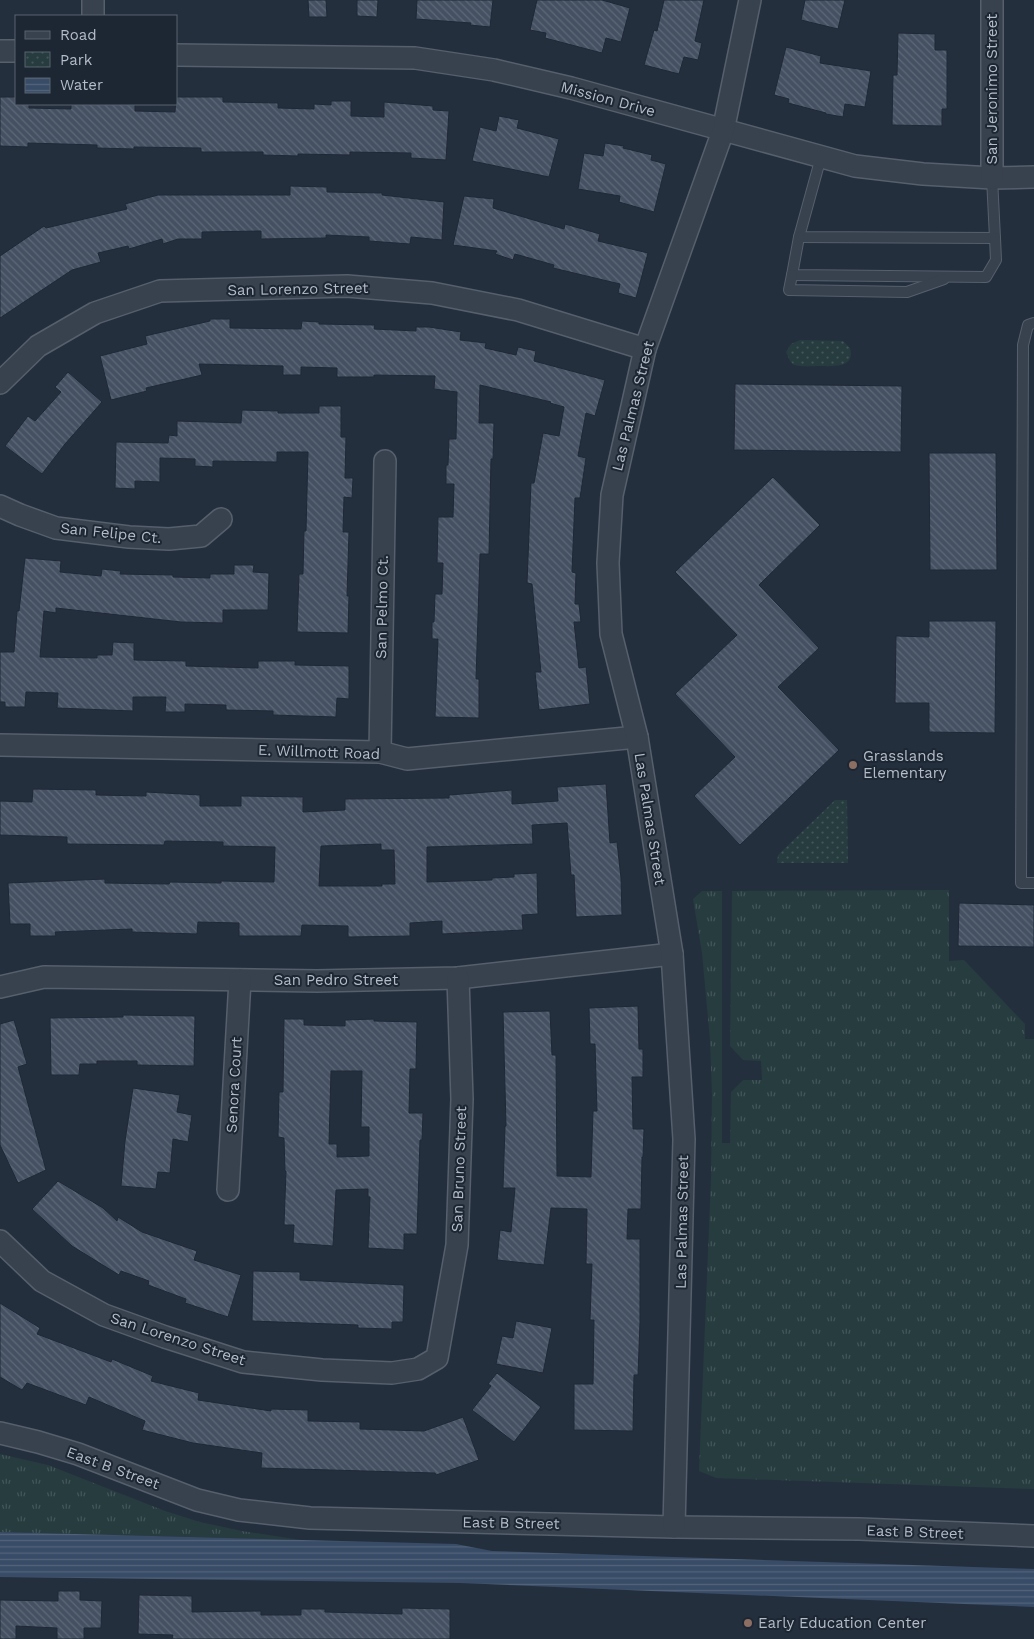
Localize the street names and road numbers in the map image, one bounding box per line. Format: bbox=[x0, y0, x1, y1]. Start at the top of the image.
street label: San Jeronimo Street bbox=[983, 13, 1001, 164]
street label: Mission Drive bbox=[559, 78, 657, 120]
street label: San Lorenzo Street bbox=[227, 279, 369, 299]
street label: Las Palmas Street bbox=[608, 338, 658, 473]
street label: San Felipe Ct. bbox=[60, 519, 162, 547]
street label: San Pelmo Ct. bbox=[372, 555, 392, 659]
street label: E. Willmott Road bbox=[258, 741, 380, 763]
street label: Las Palmas Street bbox=[631, 752, 669, 887]
street label: San Pedro Street bbox=[274, 971, 399, 989]
street label: Senora Court bbox=[222, 1036, 246, 1134]
street label: San Bruno Street bbox=[448, 1105, 470, 1232]
street label: Las Palmas Street bbox=[672, 1154, 692, 1289]
street label: San Lorenzo Street bbox=[108, 1309, 249, 1370]
street label: East B Street bbox=[64, 1443, 163, 1493]
street label: East B Street bbox=[462, 1513, 561, 1533]
street label: East B Street bbox=[866, 1521, 965, 1543]

